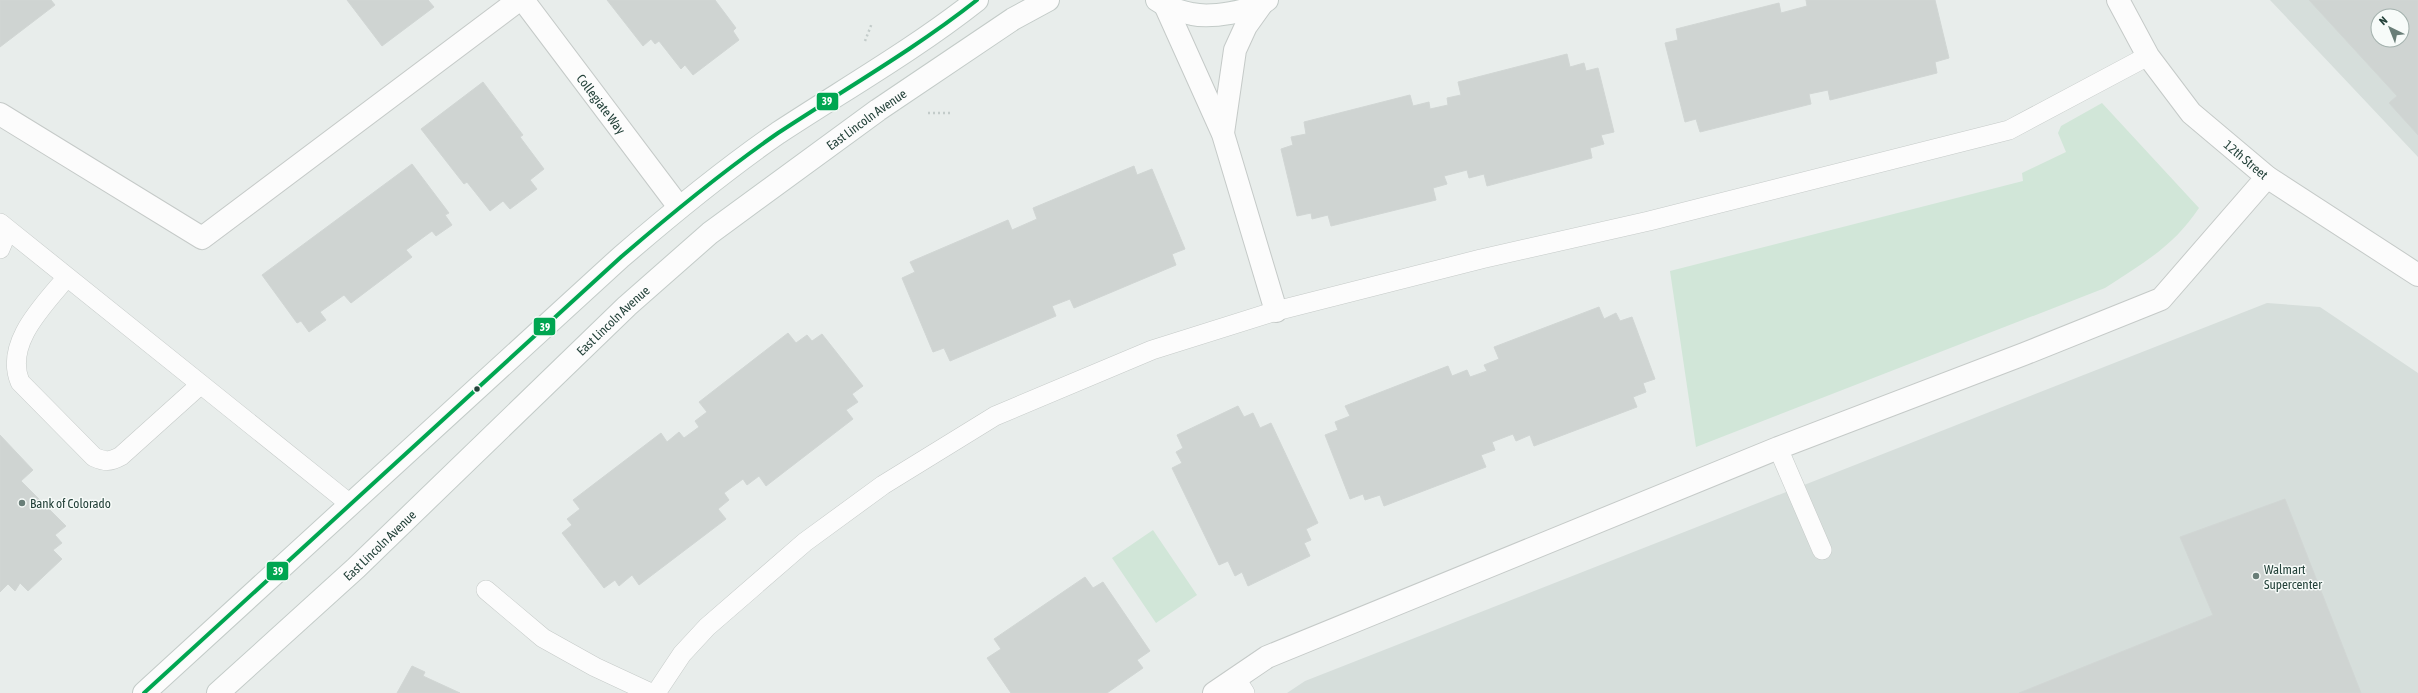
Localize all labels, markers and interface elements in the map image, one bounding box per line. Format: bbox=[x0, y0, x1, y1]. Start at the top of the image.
north arrow bbox=[2370, 8, 2410, 48]
text: N bbox=[2377, 14, 2390, 27]
street label: Collegiate Way bbox=[573, 71, 629, 138]
street label: East Lincoln Avenue bbox=[824, 86, 909, 153]
line badge: 39 bbox=[816, 92, 839, 111]
text: 39 bbox=[822, 95, 832, 107]
street label: 12th Street bbox=[2221, 137, 2271, 183]
street label: East Lincoln Avenue bbox=[574, 283, 653, 359]
line badge: 39 bbox=[533, 317, 556, 336]
text: 39 bbox=[540, 321, 550, 333]
unlabelled marker bbox=[472, 384, 482, 394]
place label: Bank of Colorado bbox=[30, 496, 111, 511]
marker: Bank of Colorado bbox=[17, 498, 27, 508]
street label: East Lincoln Avenue bbox=[341, 507, 419, 584]
line badge: 39 bbox=[266, 561, 289, 581]
place label: Walmart Supercenter bbox=[2264, 562, 2322, 592]
text: 39 bbox=[273, 565, 283, 577]
marker: Walmart Supercenter bbox=[2251, 571, 2261, 581]

